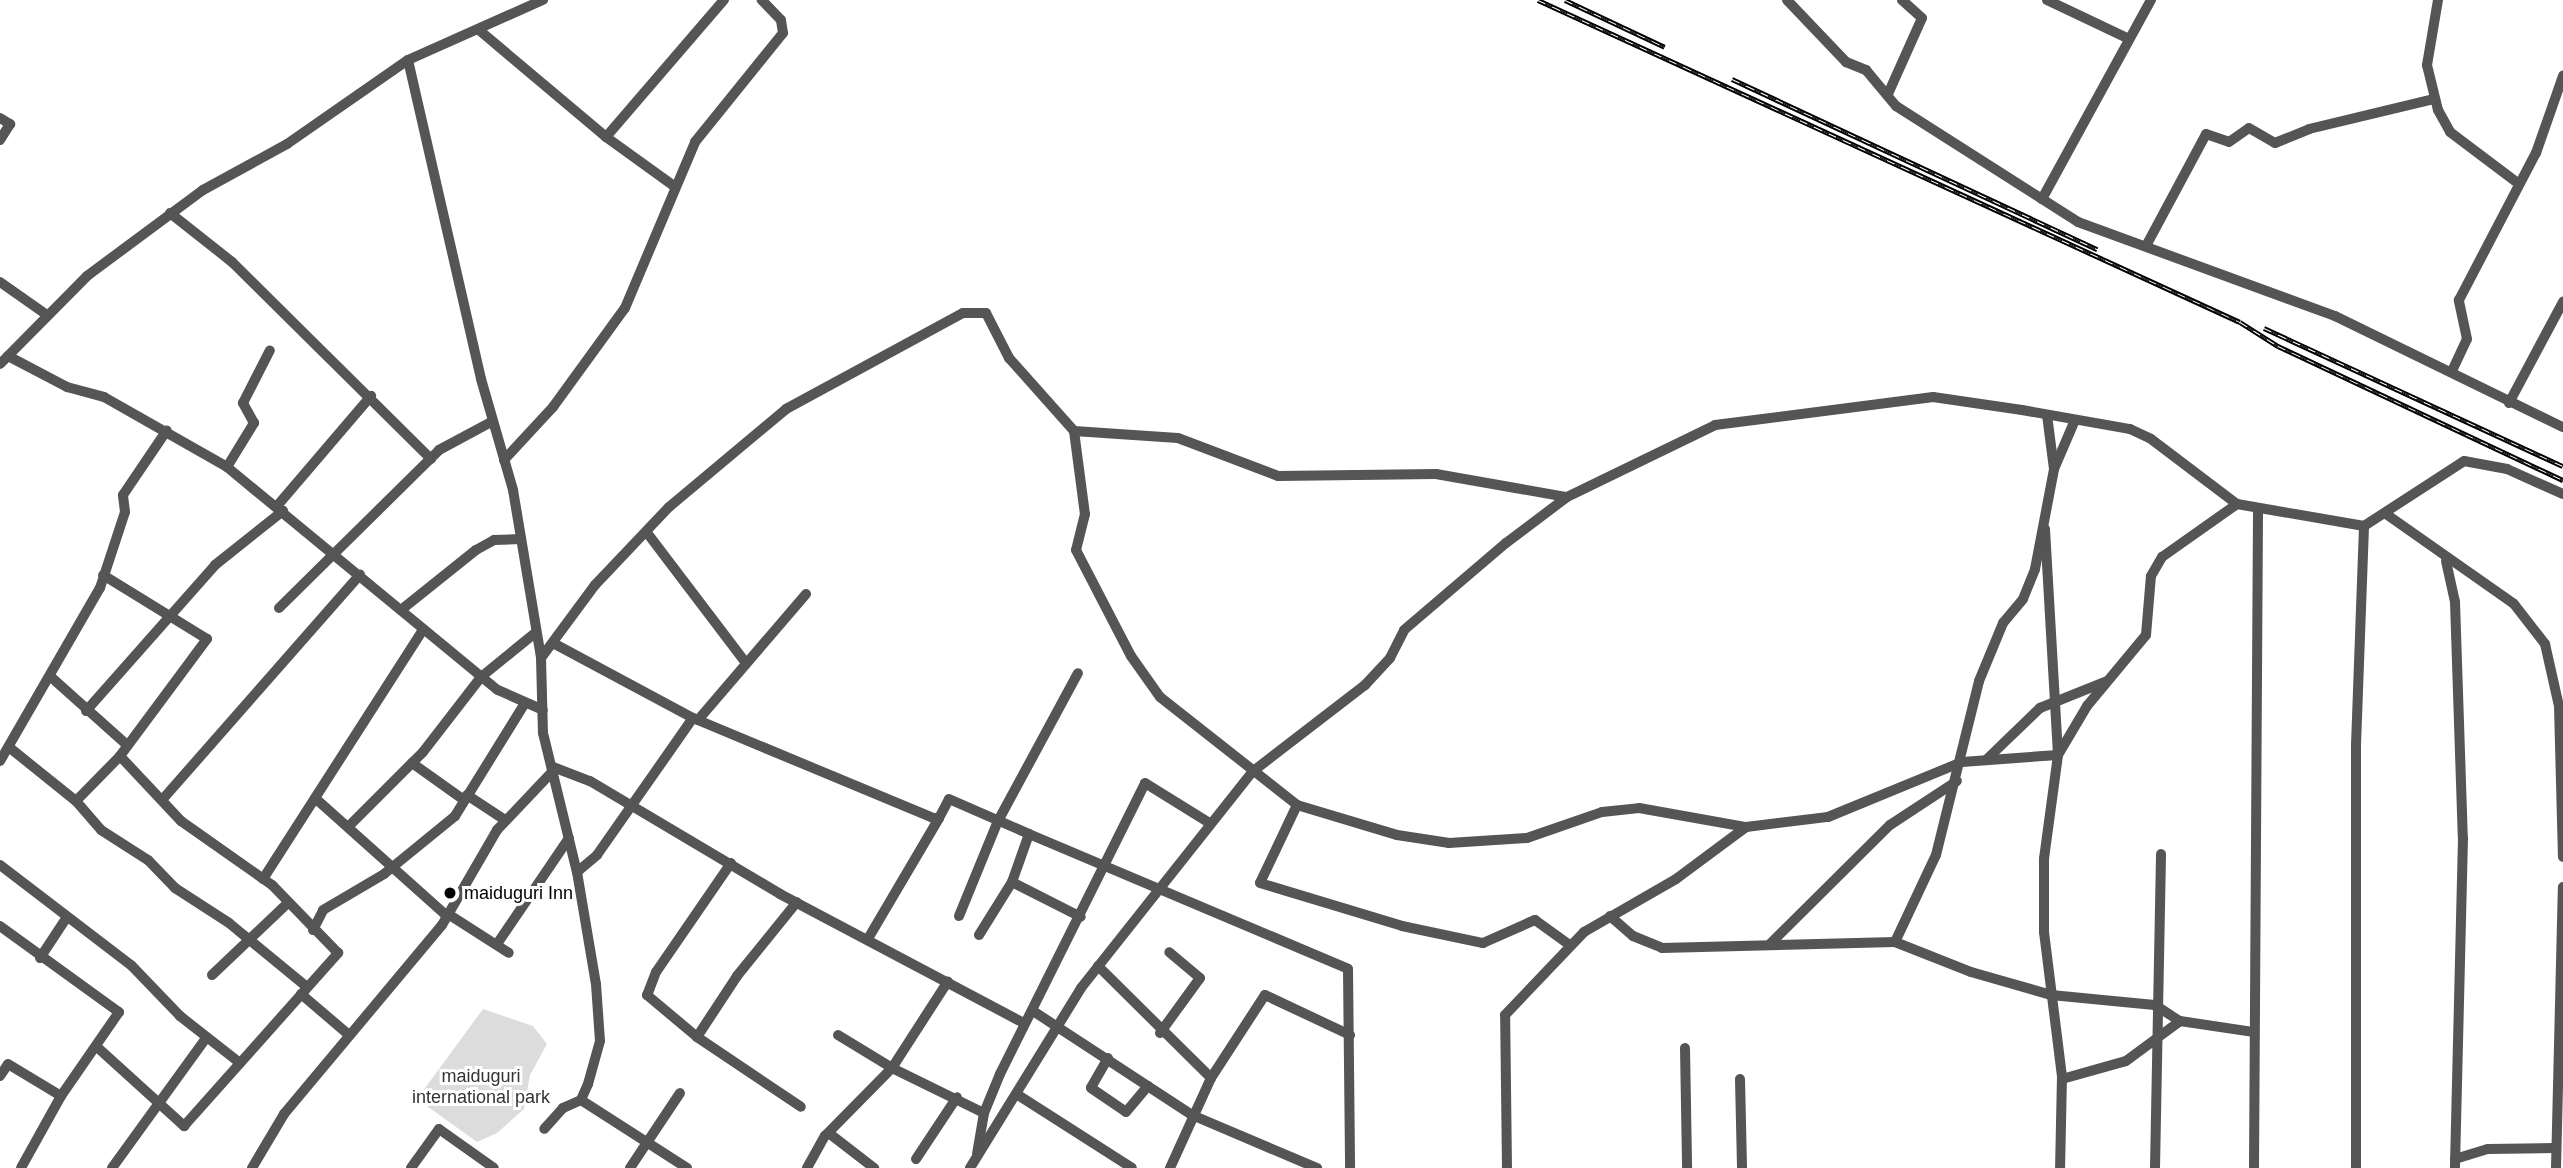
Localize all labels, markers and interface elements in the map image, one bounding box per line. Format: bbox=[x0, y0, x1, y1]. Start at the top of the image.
place label: maiduguri Inn bbox=[464, 882, 573, 904]
marker: maiduguri Inn bbox=[442, 885, 458, 901]
park label: maiduguri international park bbox=[412, 1066, 550, 1108]

